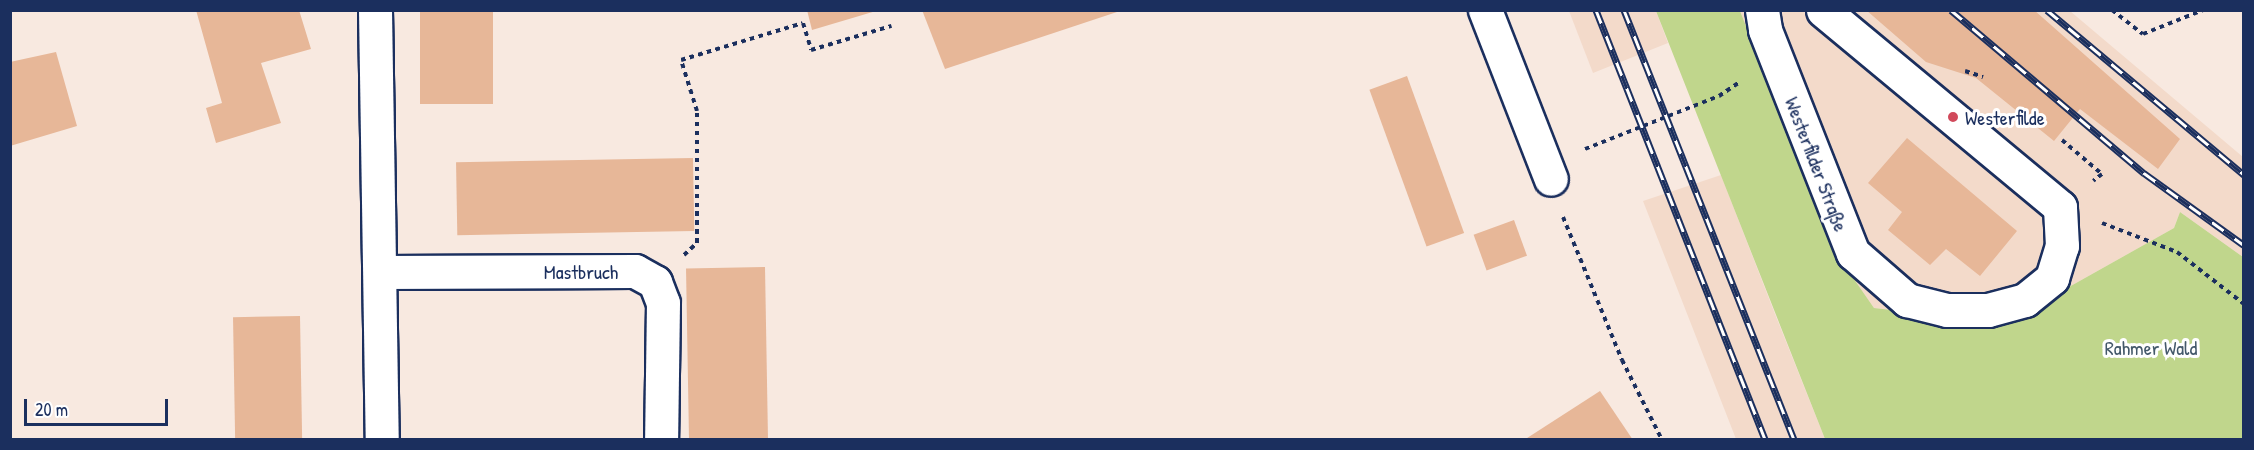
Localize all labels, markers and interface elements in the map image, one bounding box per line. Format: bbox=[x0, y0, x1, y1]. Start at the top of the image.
street label: Westerfilder Straße bbox=[1780, 93, 1854, 235]
place label: Westerfilde bbox=[1965, 105, 2045, 129]
marker: Westerfilde bbox=[1946, 110, 1960, 124]
street label: Mastbruch bbox=[544, 259, 618, 283]
park label: Rahmer Wald bbox=[2105, 335, 2197, 359]
scale bar bbox=[27, 387, 171, 425]
text: 20 m bbox=[35, 397, 68, 422]

